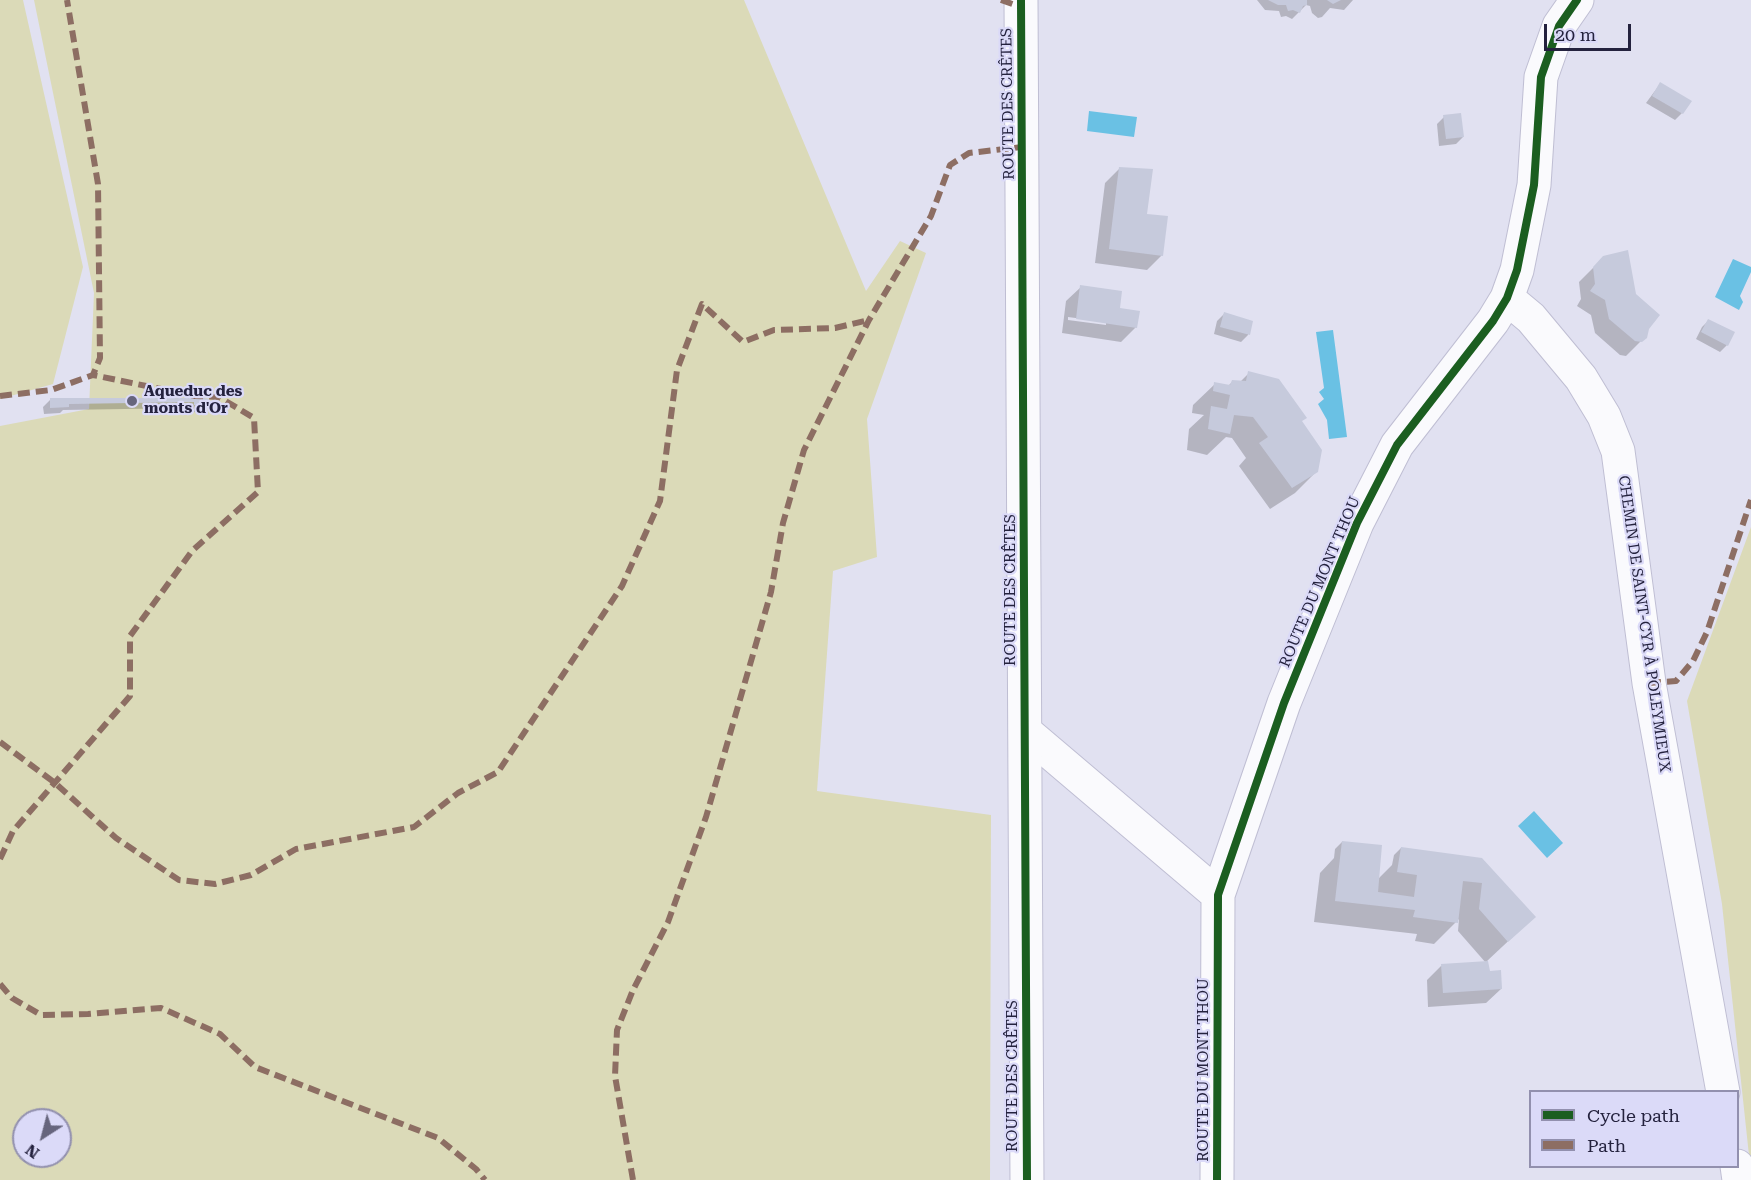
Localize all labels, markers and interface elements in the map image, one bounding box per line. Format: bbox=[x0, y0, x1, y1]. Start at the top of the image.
scale bar bbox=[1547, 12, 1634, 50]
text: 20 m bbox=[1555, 24, 1596, 45]
street label: ROUTE DES CRÊTES bbox=[998, 28, 1018, 180]
place label: Aqueduc des monts d'Or bbox=[144, 383, 242, 418]
marker: Aqueduc des monts d'Or bbox=[125, 394, 139, 408]
street label: CHEMIN DE SAINT-CYR À POLEYMIEUX bbox=[1614, 474, 1674, 774]
street label: ROUTE DU MONT THOU bbox=[1276, 494, 1364, 670]
street label: ROUTE DES CRÊTES bbox=[1002, 514, 1020, 666]
street label: ROUTE DU MONT THOU bbox=[1195, 978, 1213, 1162]
street label: ROUTE DES CRÊTES bbox=[1004, 1000, 1022, 1152]
legend bbox=[1529, 1090, 1739, 1168]
text: Cycle path bbox=[1587, 1105, 1680, 1126]
north arrow bbox=[12, 1108, 72, 1168]
text: Path bbox=[1587, 1135, 1626, 1156]
text: N bbox=[22, 1140, 43, 1163]

